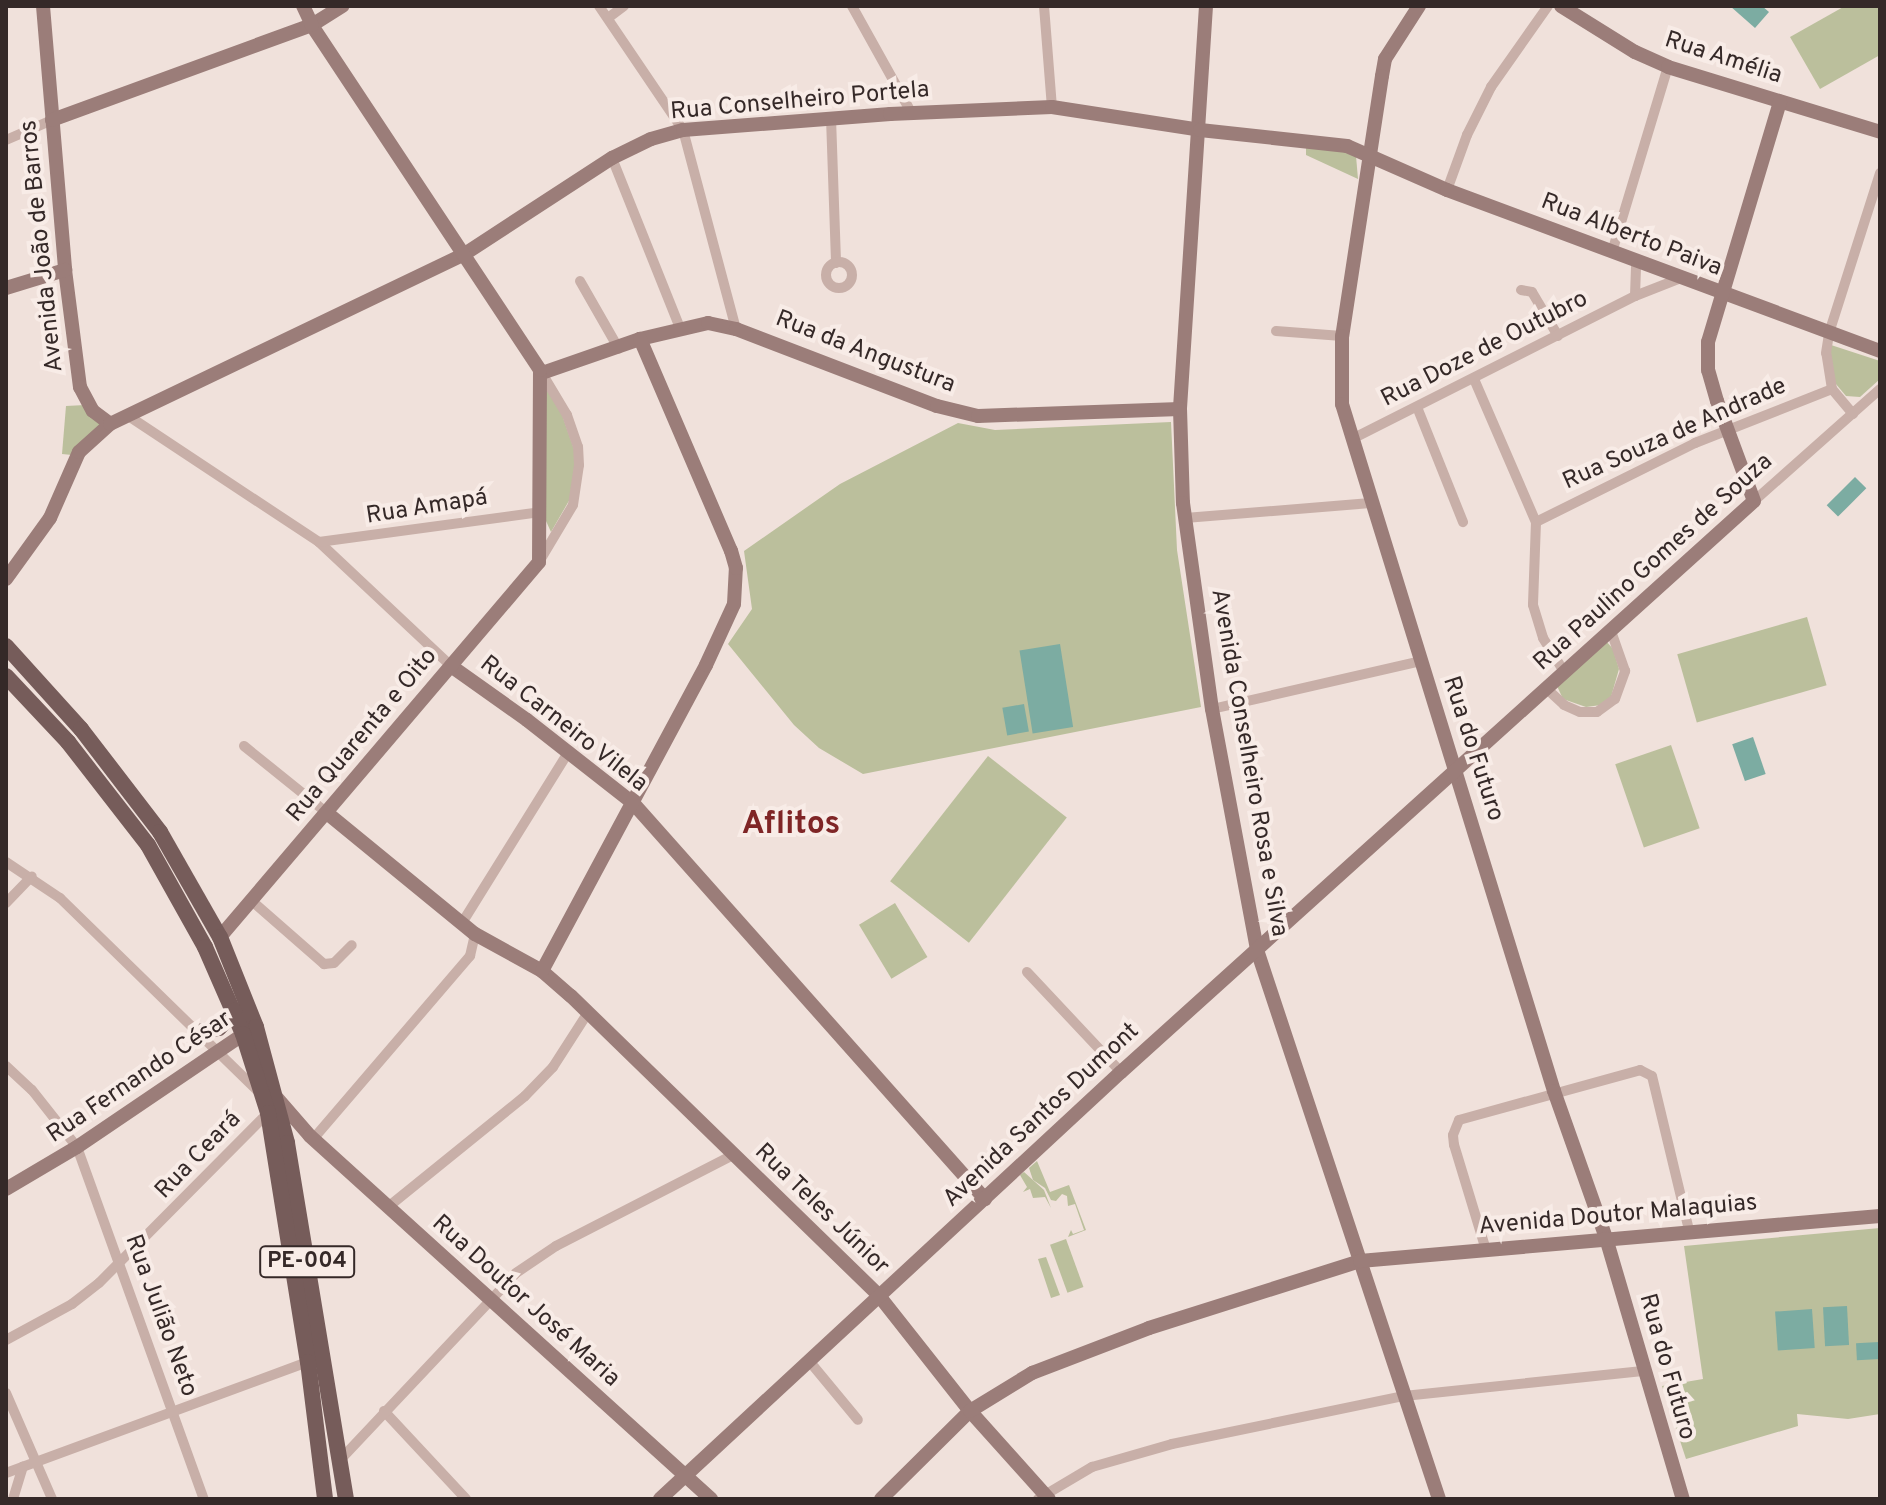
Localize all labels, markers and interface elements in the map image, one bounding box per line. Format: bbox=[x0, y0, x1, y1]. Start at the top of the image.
street label: Rua Amélia bbox=[1660, 26, 1786, 92]
street label: Rua Conselheiro Portela bbox=[669, 76, 931, 128]
street label: Avenida João de Barros bbox=[15, 119, 71, 373]
street label: Rua Alberto Paiva bbox=[1536, 188, 1726, 284]
street label: Rua Doze de Outubro bbox=[1377, 285, 1593, 415]
street label: Rua da Angustura bbox=[771, 305, 959, 401]
street label: Rua Souza de Andrade bbox=[1558, 372, 1792, 498]
street label: Rua Paulino Gomes de Souza bbox=[1529, 448, 1779, 678]
street label: Rua Amapá bbox=[364, 484, 490, 532]
street label: Avenida Conselheiro Rosa e Silva bbox=[1203, 587, 1293, 939]
street label: Rua Quarenta e Oito bbox=[282, 643, 444, 829]
street label: Rua Carneiro Vilela bbox=[473, 650, 653, 800]
street label: Rua do Futuro bbox=[1435, 673, 1509, 825]
district label: Aflitos bbox=[742, 806, 840, 844]
street label: Rua Fernando César bbox=[42, 1006, 238, 1150]
street label: Avenida Santos Dumont bbox=[938, 1018, 1146, 1214]
street label: Rua Ceará bbox=[150, 1106, 248, 1206]
street label: Rua Teles Júnior bbox=[747, 1138, 895, 1282]
street label: Avenida Doutor Malaquias bbox=[1478, 1189, 1758, 1243]
street label: Rua Doutor José Maria bbox=[425, 1210, 625, 1394]
street label: Rua Julião Neto bbox=[117, 1231, 203, 1401]
road number: PE-004 bbox=[259, 1244, 355, 1280]
street label: Rua do Futuro bbox=[1631, 1291, 1701, 1443]

